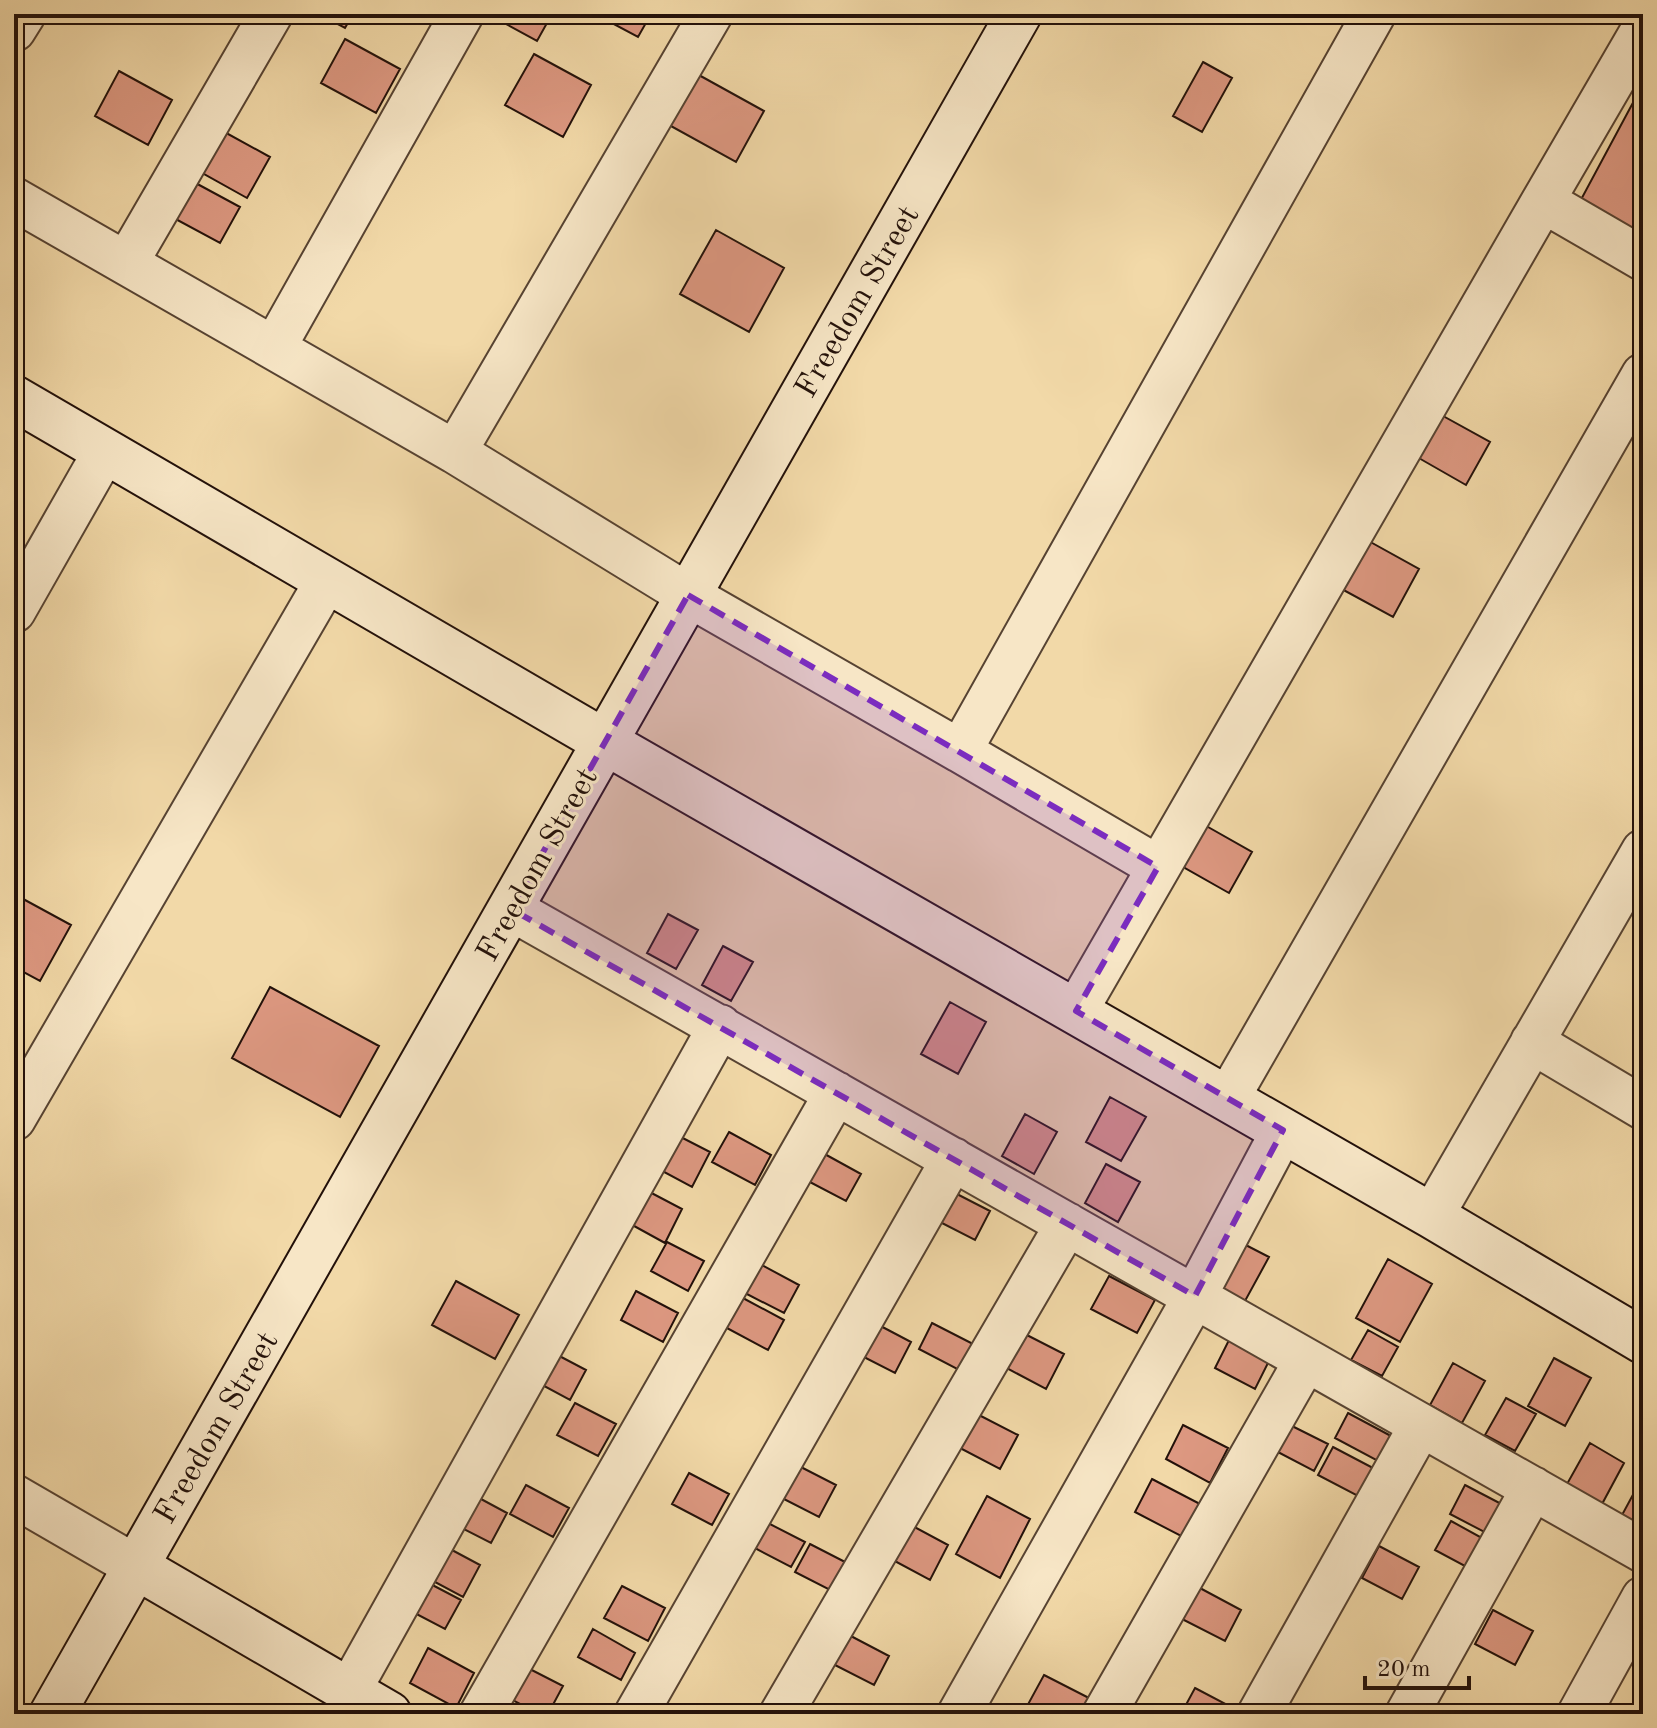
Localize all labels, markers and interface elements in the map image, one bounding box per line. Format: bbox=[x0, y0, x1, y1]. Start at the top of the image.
street label: Freedom Street bbox=[791, 201, 926, 404]
street label: Freedom Street bbox=[472, 763, 605, 968]
street label: Freedom Street bbox=[150, 1327, 285, 1530]
scale bar bbox=[1365, 1640, 1469, 1690]
text: 20 m bbox=[1377, 1658, 1431, 1682]

